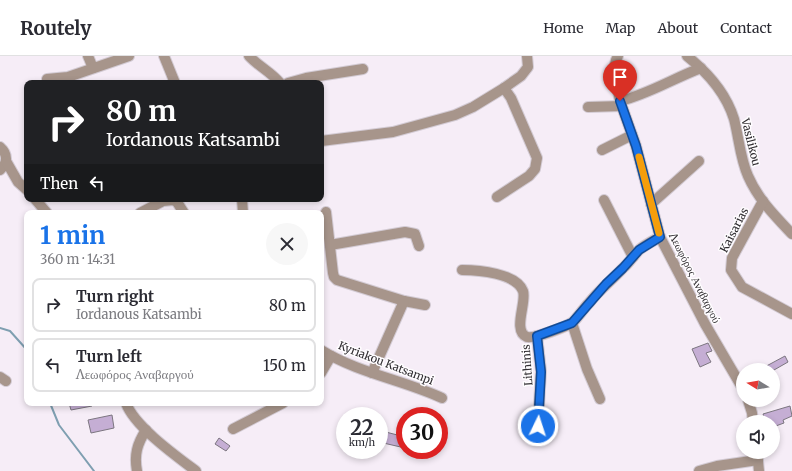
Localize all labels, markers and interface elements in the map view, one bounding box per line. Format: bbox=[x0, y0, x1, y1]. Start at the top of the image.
text: Routely bbox=[20, 16, 92, 40]
text: Home bbox=[543, 19, 584, 37]
text: Map bbox=[606, 19, 635, 37]
text: About bbox=[657, 19, 698, 37]
text: Contact bbox=[720, 19, 772, 37]
pin bbox=[603, 60, 637, 101]
icon: arrive bbox=[609, 66, 631, 88]
text: 80 m bbox=[106, 93, 177, 129]
icon: right bbox=[40, 96, 92, 148]
street label: Vasilikou bbox=[738, 116, 764, 167]
text: Iordanous Katsambi bbox=[106, 128, 280, 151]
icon: left bbox=[86, 172, 108, 194]
text: Then bbox=[40, 174, 78, 193]
street label: Kaisarias bbox=[717, 205, 751, 255]
text: 1 min bbox=[40, 220, 105, 251]
button: close bbox=[266, 223, 308, 265]
street label: Λεωφόρος Αναβαργού bbox=[666, 230, 724, 326]
text: 360 m · 14:31 bbox=[40, 251, 115, 268]
text: Turn right bbox=[76, 287, 154, 306]
icon: right bbox=[42, 294, 64, 316]
text: 80 m bbox=[269, 296, 306, 315]
text: Iordanous Katsambi bbox=[76, 306, 202, 323]
street label: Kyriakou Katsampi bbox=[336, 338, 436, 388]
street label: Lithinis bbox=[519, 344, 535, 386]
text: Turn left bbox=[76, 347, 142, 366]
icon: left bbox=[42, 354, 64, 376]
text: 150 m bbox=[263, 356, 306, 375]
north arrow bbox=[736, 363, 780, 407]
map controls bbox=[736, 363, 780, 459]
text: Λεωφόρος Αναβαργού bbox=[76, 366, 194, 383]
position arrow bbox=[517, 405, 559, 447]
speed limit sign: 30 bbox=[396, 407, 448, 459]
text: 22 bbox=[350, 415, 374, 440]
button: sound bbox=[736, 415, 780, 459]
text: km/h bbox=[349, 436, 375, 449]

